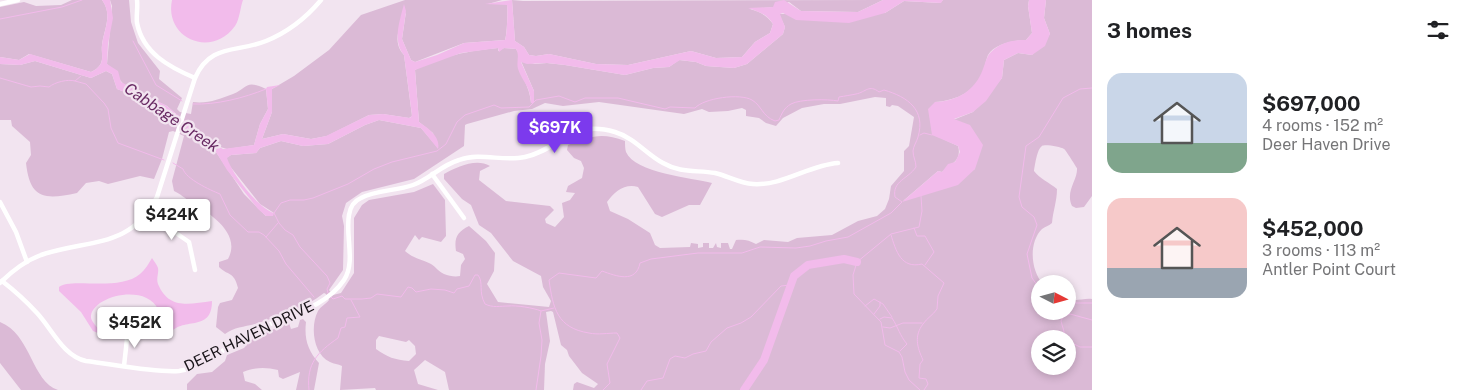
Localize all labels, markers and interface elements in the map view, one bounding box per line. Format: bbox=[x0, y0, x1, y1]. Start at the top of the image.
icon: filters bbox=[1424, 16, 1452, 44]
text: 3 homes bbox=[1107, 18, 1192, 43]
water label: Cabbage Creek bbox=[121, 79, 223, 156]
text: $697,000 bbox=[1262, 91, 1361, 116]
icon: home bbox=[1147, 93, 1207, 153]
pin: $697K bbox=[520, 112, 590, 154]
text: 4 rooms · 152 m² bbox=[1262, 116, 1383, 135]
text: $697K bbox=[528, 118, 582, 137]
text: Deer Haven Drive bbox=[1262, 135, 1391, 154]
pin: $424K bbox=[137, 198, 207, 241]
text: $424K bbox=[145, 205, 199, 224]
text: $452,000 bbox=[1262, 216, 1364, 241]
icon: home bbox=[1147, 218, 1207, 278]
text: 3 rooms · 113 m² bbox=[1262, 241, 1380, 260]
text: Antler Point Court bbox=[1262, 260, 1396, 279]
north arrow bbox=[1031, 275, 1076, 320]
map controls bbox=[1031, 275, 1076, 375]
street label: DEER HAVEN DRIVE bbox=[181, 297, 316, 374]
pin: $452K bbox=[100, 306, 170, 349]
text: $452K bbox=[108, 313, 162, 332]
button: layers bbox=[1031, 330, 1076, 375]

